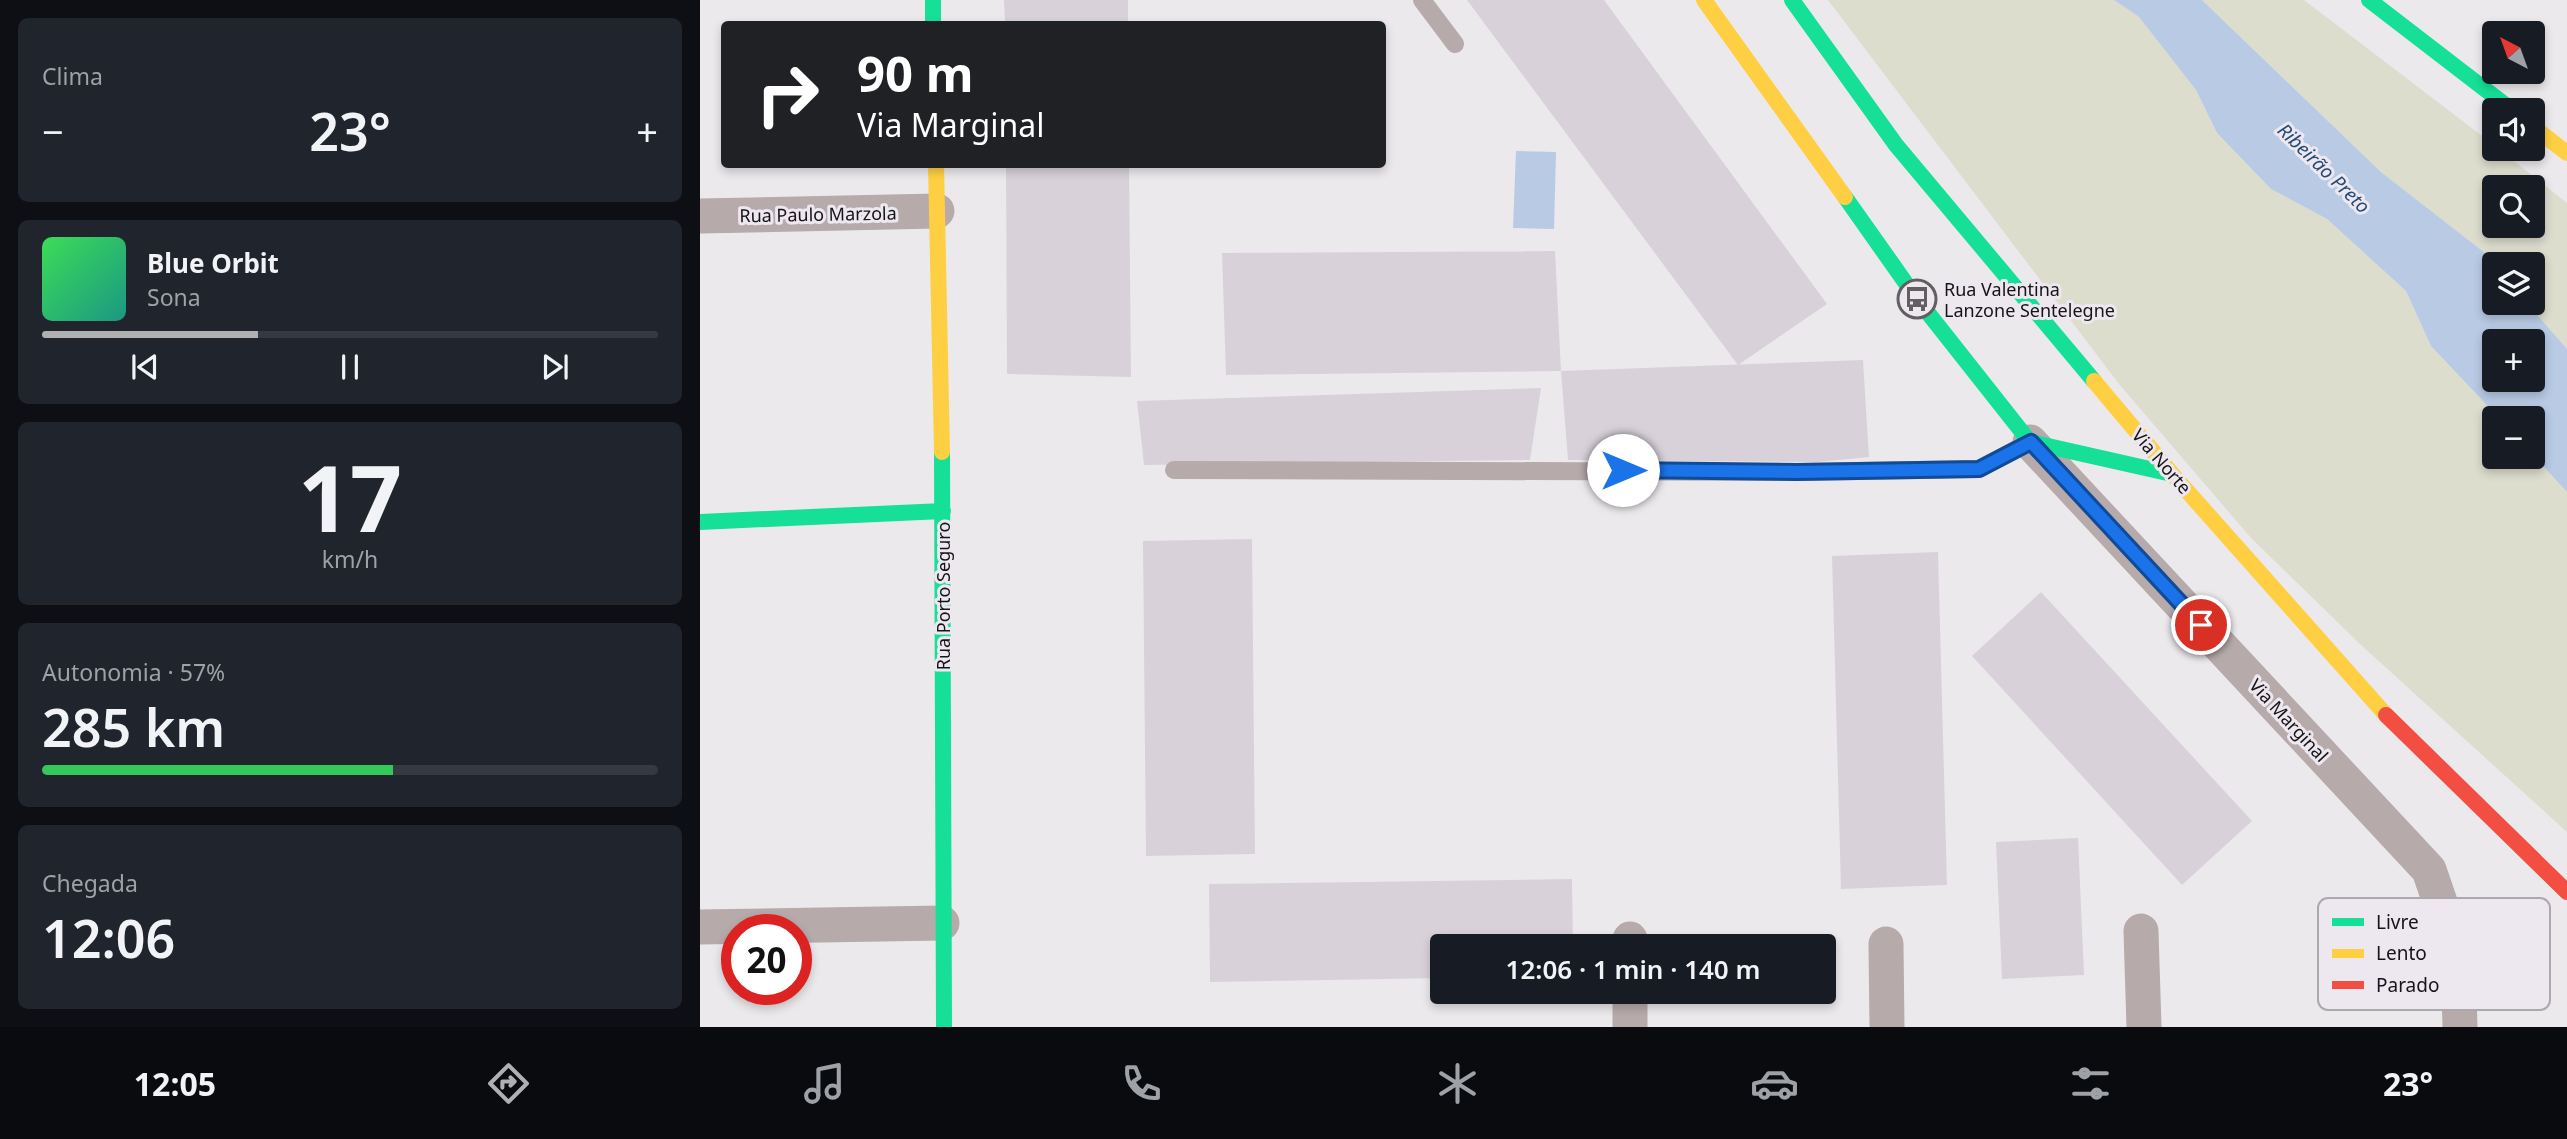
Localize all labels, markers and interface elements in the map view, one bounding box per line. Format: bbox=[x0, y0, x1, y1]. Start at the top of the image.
north arrow bbox=[2482, 21, 2544, 84]
map controls bbox=[2482, 21, 2545, 469]
text: 90 m bbox=[857, 40, 974, 106]
icon: right bbox=[742, 49, 833, 140]
text: Clima bbox=[42, 60, 103, 92]
text: 23° bbox=[309, 95, 391, 166]
button: sound bbox=[2482, 98, 2545, 161]
text: Via Marginal bbox=[857, 103, 1045, 146]
text: − bbox=[42, 105, 64, 157]
text: + bbox=[636, 105, 658, 157]
water label: Ribeirão Preto bbox=[2272, 117, 2376, 219]
button: search bbox=[2482, 175, 2545, 238]
street label: Rua Paulo Marzola bbox=[739, 201, 897, 227]
text: Blue Orbit bbox=[147, 245, 279, 281]
button: layers bbox=[2482, 252, 2545, 315]
place label: Rua Valentina Lanzone Sentelegne bbox=[1944, 277, 2115, 322]
bus stop icon: Rua Valentina Lanzone Sentelegne bbox=[1896, 278, 1938, 320]
text: Sona bbox=[147, 281, 201, 313]
button: + bbox=[2482, 329, 2545, 392]
icon: previous bbox=[126, 348, 164, 386]
icon: pause bbox=[331, 348, 369, 386]
icon: next bbox=[536, 348, 574, 386]
button: − bbox=[2482, 406, 2545, 469]
street label: Via Norte bbox=[2127, 423, 2197, 499]
position arrow bbox=[1586, 433, 1660, 507]
text: 17 bbox=[298, 435, 402, 559]
street label: Rua Porto Seguro bbox=[931, 522, 955, 670]
text: km/h bbox=[322, 543, 378, 575]
pin bbox=[2171, 595, 2231, 655]
icon: arrive bbox=[2182, 606, 2220, 644]
text: Autonomia · 57% bbox=[42, 656, 225, 688]
street label: Via Marginal bbox=[2244, 673, 2334, 767]
text: 285 km bbox=[42, 691, 225, 762]
text: Chegada bbox=[42, 867, 138, 899]
legend bbox=[2318, 898, 2550, 1010]
text: 12:06 bbox=[42, 902, 175, 973]
text: Livre bbox=[2376, 909, 2419, 935]
speed limit sign: 20 bbox=[721, 914, 812, 1005]
text: Lento bbox=[2376, 940, 2427, 966]
text: 12:06 · 1 min · 140 m bbox=[1506, 951, 1760, 987]
text: Parado bbox=[2376, 972, 2439, 998]
icon: directions bbox=[484, 1059, 533, 1108]
icon: music bbox=[800, 1059, 849, 1108]
icon: phone bbox=[1117, 1059, 1166, 1108]
icon: climate bbox=[1433, 1059, 1482, 1108]
icon: car bbox=[1750, 1059, 1799, 1108]
icon: filters bbox=[2066, 1059, 2115, 1108]
text: 12:05 bbox=[134, 1062, 216, 1105]
text: 23° bbox=[2383, 1062, 2433, 1105]

